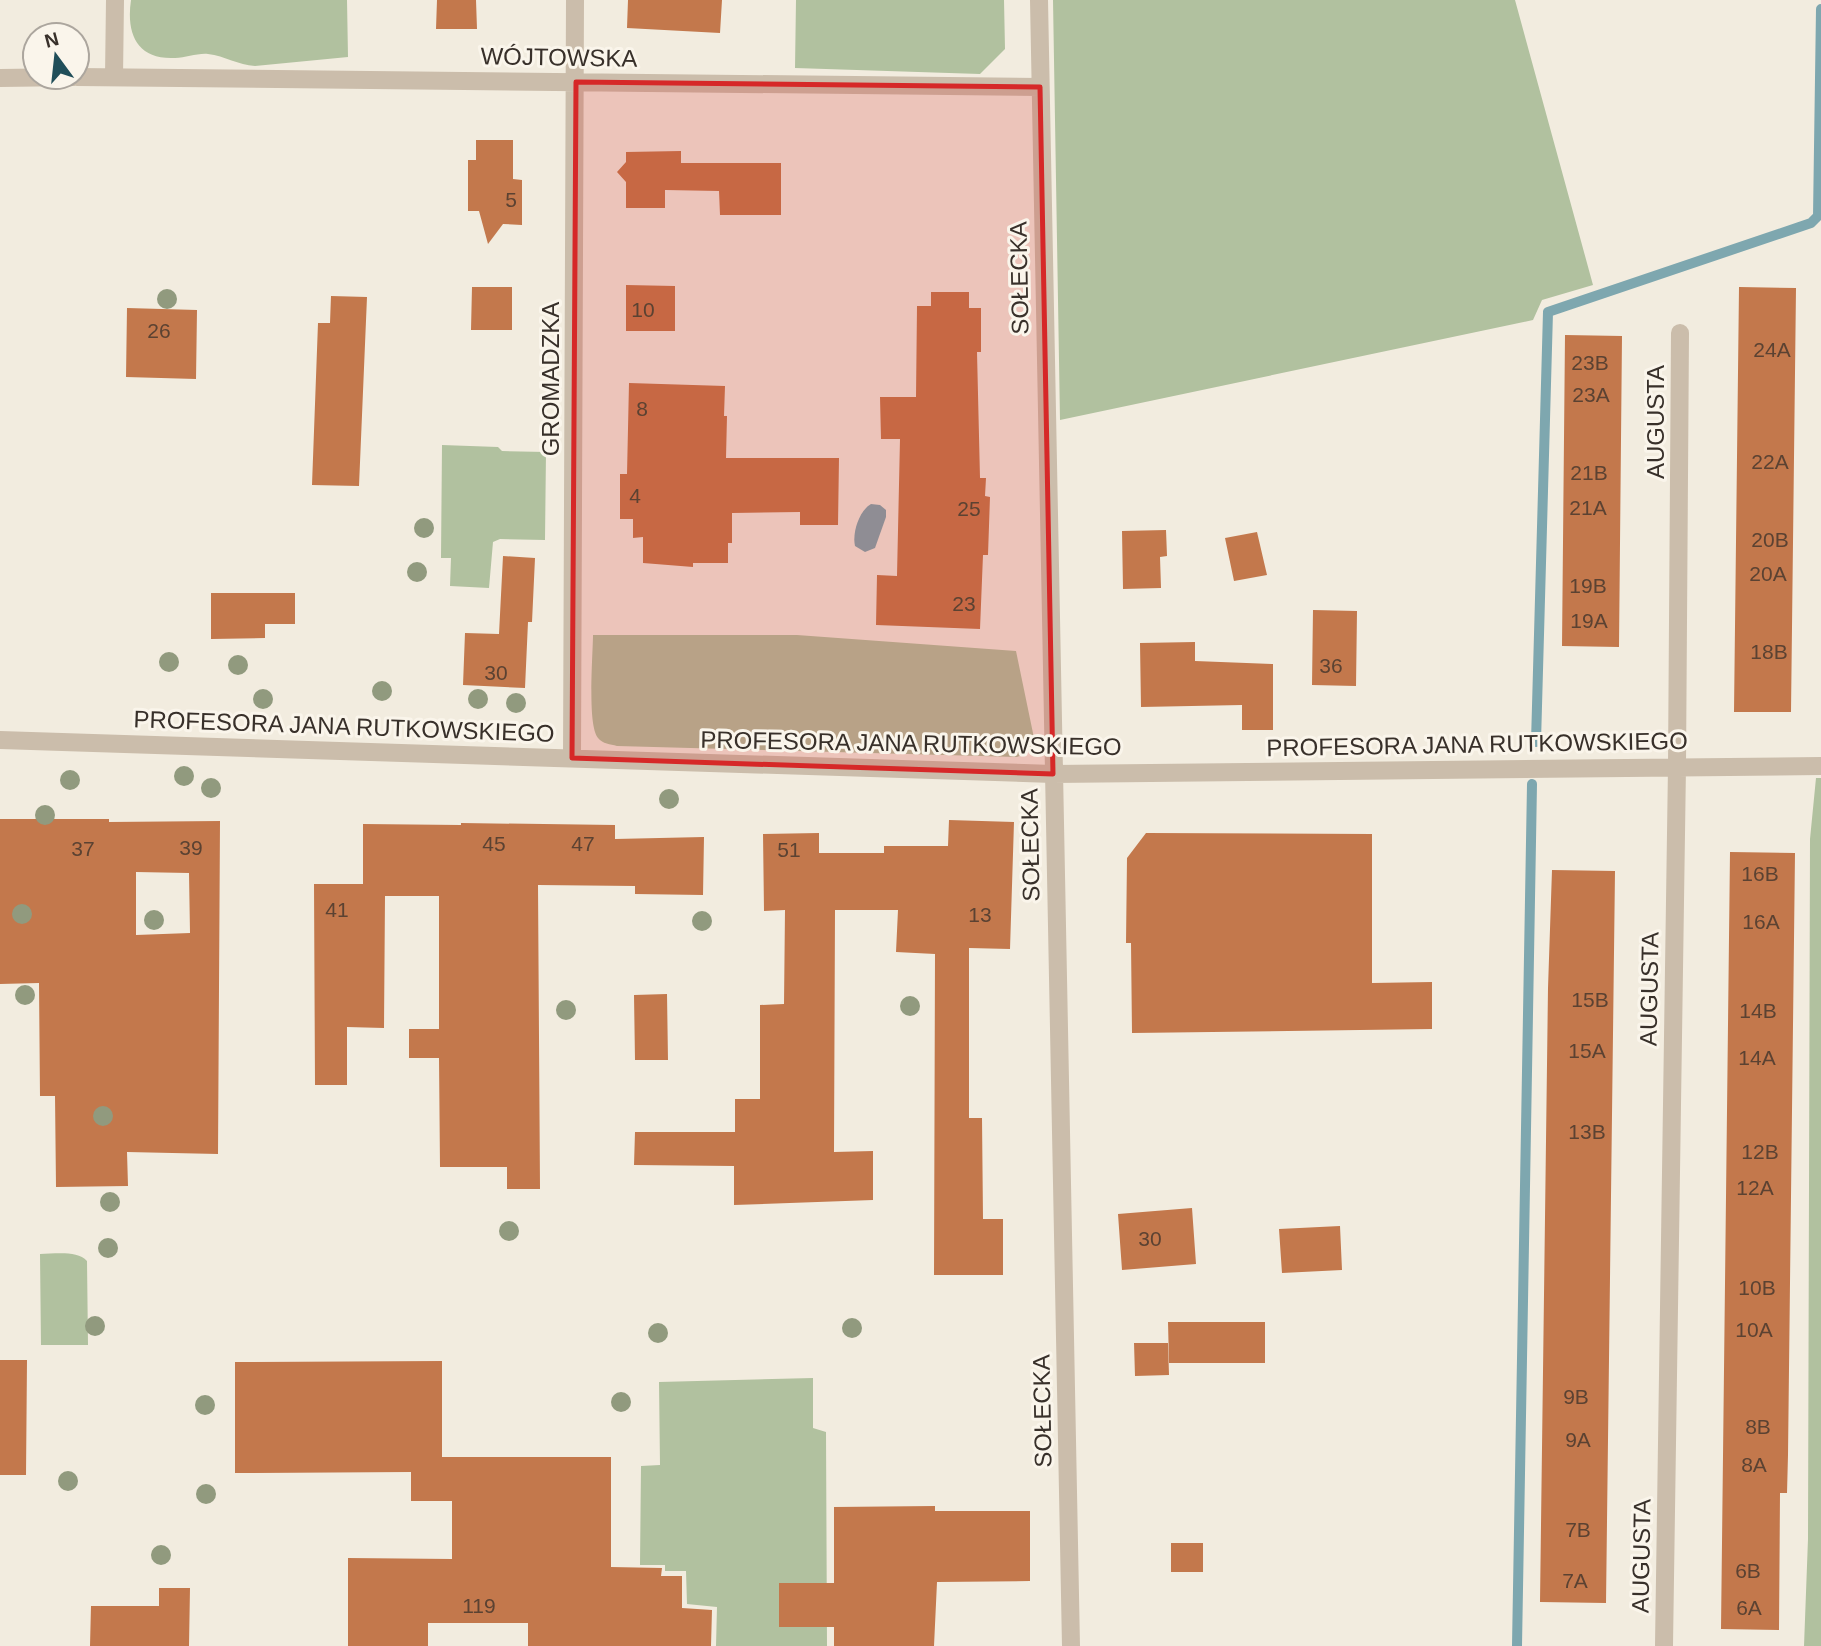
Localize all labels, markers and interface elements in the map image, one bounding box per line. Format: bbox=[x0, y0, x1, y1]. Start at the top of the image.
north arrow bbox=[21, 21, 91, 91]
text: N bbox=[42, 28, 61, 52]
street label: WÓJTOWSKA bbox=[480, 42, 638, 72]
house number: 5 bbox=[505, 188, 517, 211]
street label: SOŁECKA bbox=[1005, 221, 1033, 335]
house number: 10 bbox=[631, 298, 655, 321]
street label: GROMADZKA bbox=[537, 302, 564, 456]
house number: 26 bbox=[147, 319, 171, 342]
house number: 24A bbox=[1753, 338, 1791, 361]
house number: 23B bbox=[1571, 351, 1609, 374]
street label: AUGUSTA bbox=[1642, 365, 1669, 479]
house number: 23A bbox=[1572, 383, 1610, 406]
house number: 8 bbox=[636, 397, 648, 420]
house number: 22A bbox=[1751, 450, 1789, 473]
house number: 21B bbox=[1570, 461, 1608, 484]
house number: 4 bbox=[629, 484, 641, 507]
house number: 21A bbox=[1569, 496, 1607, 519]
house number: 25 bbox=[957, 497, 981, 520]
house number: 20B bbox=[1751, 528, 1789, 551]
house number: 20A bbox=[1749, 562, 1787, 585]
house number: 19B bbox=[1569, 574, 1607, 597]
house number: 23 bbox=[952, 592, 976, 615]
house number: 19A bbox=[1570, 609, 1608, 632]
house number: 18B bbox=[1750, 640, 1788, 663]
house number: 36 bbox=[1319, 654, 1343, 677]
house number: 30 bbox=[484, 661, 508, 684]
street label: PROFESORA JANA RUTKOWSKIEGO bbox=[133, 705, 555, 747]
street label: PROFESORA JANA RUTKOWSKIEGO bbox=[700, 726, 1122, 760]
street label: PROFESORA JANA RUTKOWSKIEGO bbox=[1266, 727, 1688, 761]
street label: SOŁECKA bbox=[1016, 788, 1044, 902]
house number: 45 bbox=[482, 832, 506, 855]
house number: 47 bbox=[571, 832, 595, 855]
house number: 39 bbox=[179, 836, 203, 859]
house number: 37 bbox=[71, 837, 95, 860]
house number: 51 bbox=[777, 838, 801, 861]
house number: 16B bbox=[1741, 862, 1779, 885]
house number: 41 bbox=[325, 898, 349, 921]
house number: 13 bbox=[968, 903, 992, 926]
house number: 16A bbox=[1742, 910, 1780, 933]
street label: AUGUSTA bbox=[1635, 932, 1663, 1046]
house number: 15B bbox=[1571, 988, 1609, 1011]
house number: 14B bbox=[1739, 999, 1777, 1022]
house number: 15A bbox=[1568, 1039, 1606, 1062]
house number: 14A bbox=[1738, 1046, 1776, 1069]
house number: 13B bbox=[1568, 1120, 1606, 1143]
house number: 12B bbox=[1741, 1140, 1779, 1163]
house number: 12A bbox=[1736, 1176, 1774, 1199]
house number: 30 bbox=[1138, 1227, 1162, 1250]
house number: 10B bbox=[1738, 1276, 1776, 1299]
house number: 10A bbox=[1735, 1318, 1773, 1341]
street label: SOŁECKA bbox=[1028, 1354, 1056, 1468]
house number: 9B bbox=[1563, 1385, 1589, 1408]
house number: 8B bbox=[1745, 1415, 1771, 1438]
house number: 9A bbox=[1565, 1428, 1591, 1451]
house number: 8A bbox=[1741, 1453, 1767, 1476]
street label: AUGUSTA bbox=[1627, 1499, 1655, 1613]
house number: 7B bbox=[1565, 1518, 1591, 1541]
house number: 6B bbox=[1735, 1559, 1761, 1582]
house number: 7A bbox=[1562, 1569, 1588, 1592]
house number: 119 bbox=[462, 1594, 496, 1617]
house number: 6A bbox=[1736, 1596, 1762, 1619]

